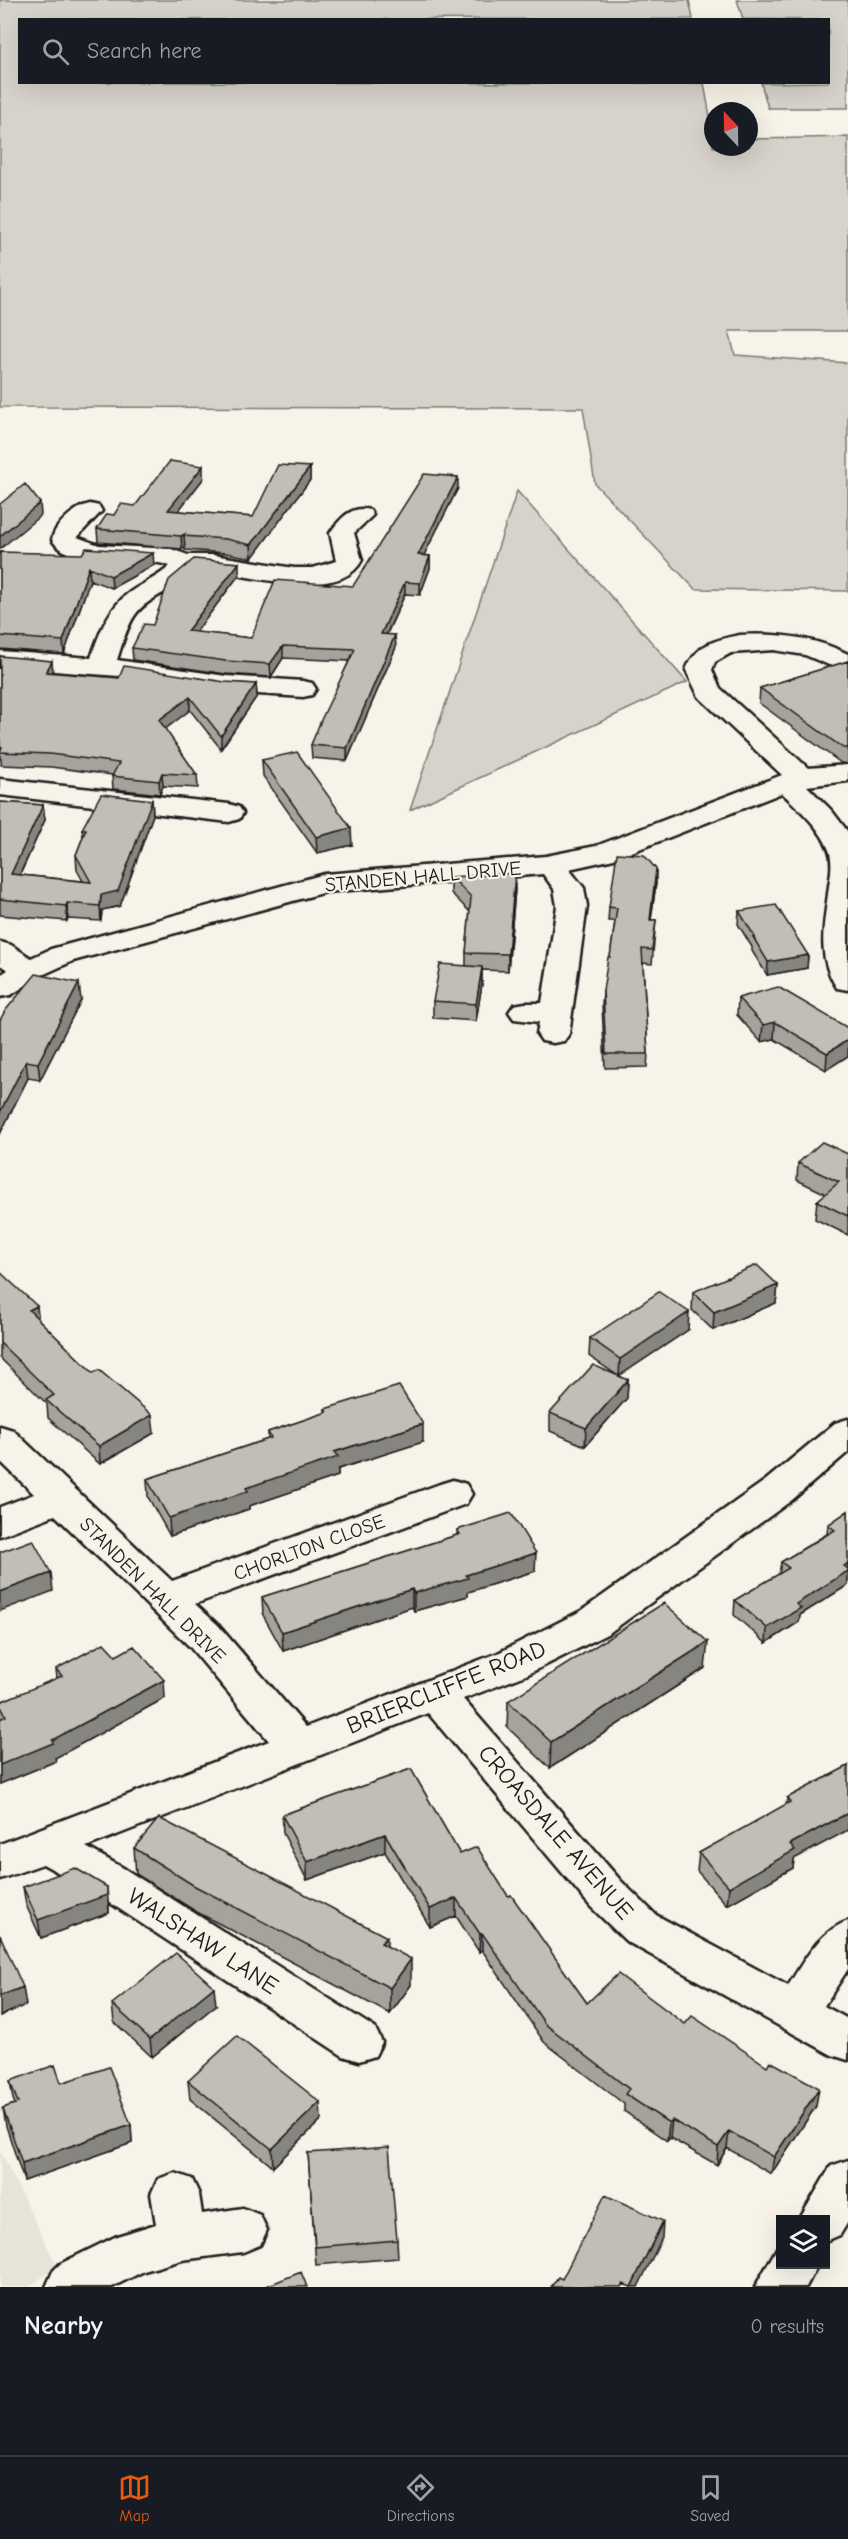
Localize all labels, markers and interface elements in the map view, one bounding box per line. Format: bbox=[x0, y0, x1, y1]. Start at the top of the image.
search box bbox=[18, 18, 830, 84]
icon: search bbox=[39, 35, 72, 68]
text: Search here bbox=[87, 38, 202, 64]
north arrow bbox=[704, 102, 758, 156]
street label: STANDEN HALL DRIVE bbox=[324, 856, 522, 897]
street label: CHORLTON CLOSE bbox=[230, 1509, 388, 1586]
street label: STANDEN HALL DRIVE bbox=[75, 1513, 230, 1668]
street label: BRIERCLIFFE ROAD bbox=[342, 1634, 550, 1740]
street label: CROASDALE AVENUE bbox=[473, 1739, 639, 1925]
street label: WALSHAW LANE bbox=[122, 1882, 284, 2000]
map controls bbox=[776, 2215, 830, 2269]
button: layers bbox=[776, 2215, 830, 2269]
text: Nearby bbox=[24, 2311, 103, 2341]
text: 0 results bbox=[751, 2315, 824, 2338]
tab: Map bbox=[118, 2471, 151, 2525]
tab: Directions bbox=[387, 2471, 454, 2525]
tab: Saved bbox=[690, 2471, 730, 2525]

